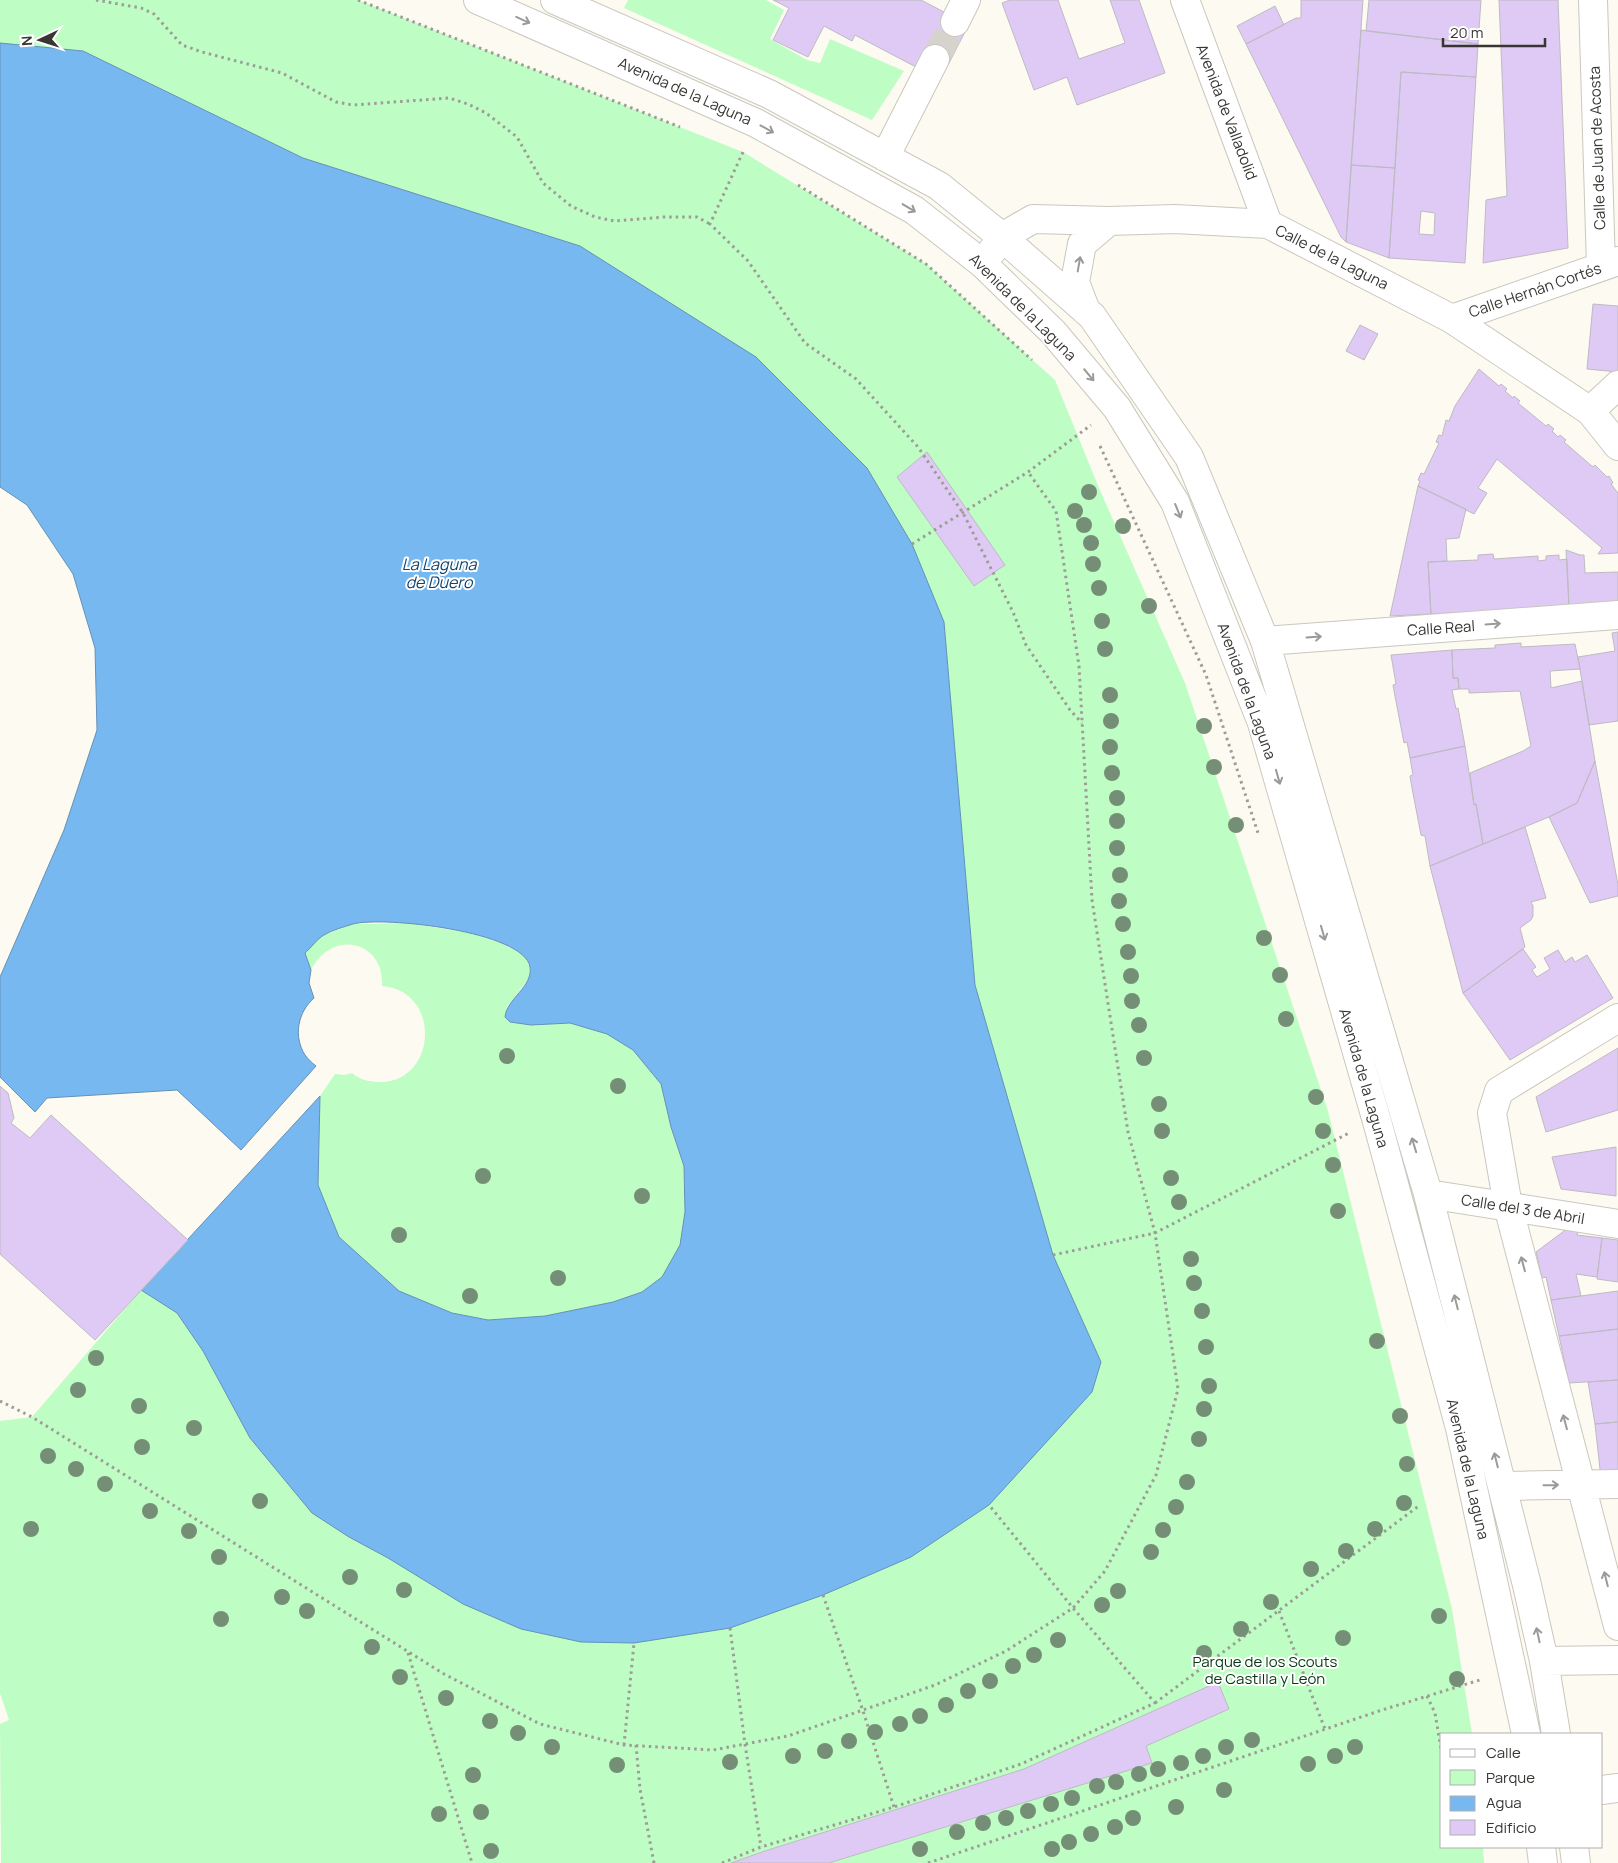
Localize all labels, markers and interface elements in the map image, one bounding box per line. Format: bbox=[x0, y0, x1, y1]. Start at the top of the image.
north arrow bbox=[15, 15, 65, 65]
one-way arrow bbox=[515, 15, 530, 25]
scale bar bbox=[1443, 15, 1546, 47]
text: 20 m bbox=[1450, 22, 1483, 43]
text: N bbox=[17, 35, 36, 47]
street label: Avenida de Valladolid bbox=[1191, 41, 1263, 183]
street label: Avenida de la Laguna bbox=[615, 52, 755, 130]
street label: Calle de Juan de Acosta bbox=[1584, 66, 1610, 230]
one-way arrow bbox=[759, 125, 774, 134]
one-way arrow bbox=[901, 203, 916, 213]
street label: Calle de la Laguna bbox=[1272, 219, 1392, 295]
street label: Avenida de la Laguna bbox=[965, 249, 1081, 365]
one-way arrow bbox=[1074, 257, 1084, 273]
street label: Calle Hernán Cortés bbox=[1466, 257, 1604, 323]
one-way arrow bbox=[1083, 368, 1094, 381]
one-way arrow bbox=[1174, 502, 1183, 518]
water label: La Laguna de Duero bbox=[402, 553, 477, 593]
street label: Calle Real bbox=[1406, 615, 1476, 641]
one-way arrow bbox=[1485, 619, 1501, 628]
street label: Avenida de la Laguna bbox=[1213, 620, 1281, 762]
one-way arrow bbox=[1305, 632, 1321, 642]
one-way arrow bbox=[1273, 769, 1283, 785]
one-way arrow bbox=[1318, 925, 1328, 941]
street label: Avenida de la Laguna bbox=[1334, 1006, 1394, 1150]
one-way arrow bbox=[1408, 1138, 1418, 1154]
street label: Calle del 3 de Abril bbox=[1460, 1189, 1586, 1229]
one-way arrow bbox=[1518, 1257, 1528, 1273]
one-way arrow bbox=[1451, 1295, 1460, 1311]
street label: Avenida de la Laguna bbox=[1442, 1397, 1494, 1541]
one-way arrow bbox=[1560, 1414, 1569, 1430]
one-way arrow bbox=[1491, 1452, 1500, 1468]
one-way arrow bbox=[1542, 1480, 1559, 1490]
one-way arrow bbox=[1601, 1571, 1610, 1587]
one-way arrow bbox=[1533, 1627, 1542, 1643]
park label: Parque de los Scouts de Castilla y León bbox=[1193, 1651, 1338, 1689]
legend bbox=[1440, 1733, 1603, 1848]
text: Calle bbox=[1486, 1742, 1521, 1763]
text: Parque bbox=[1486, 1767, 1535, 1788]
text: Agua bbox=[1486, 1792, 1522, 1813]
text: Edificio bbox=[1486, 1817, 1537, 1838]

